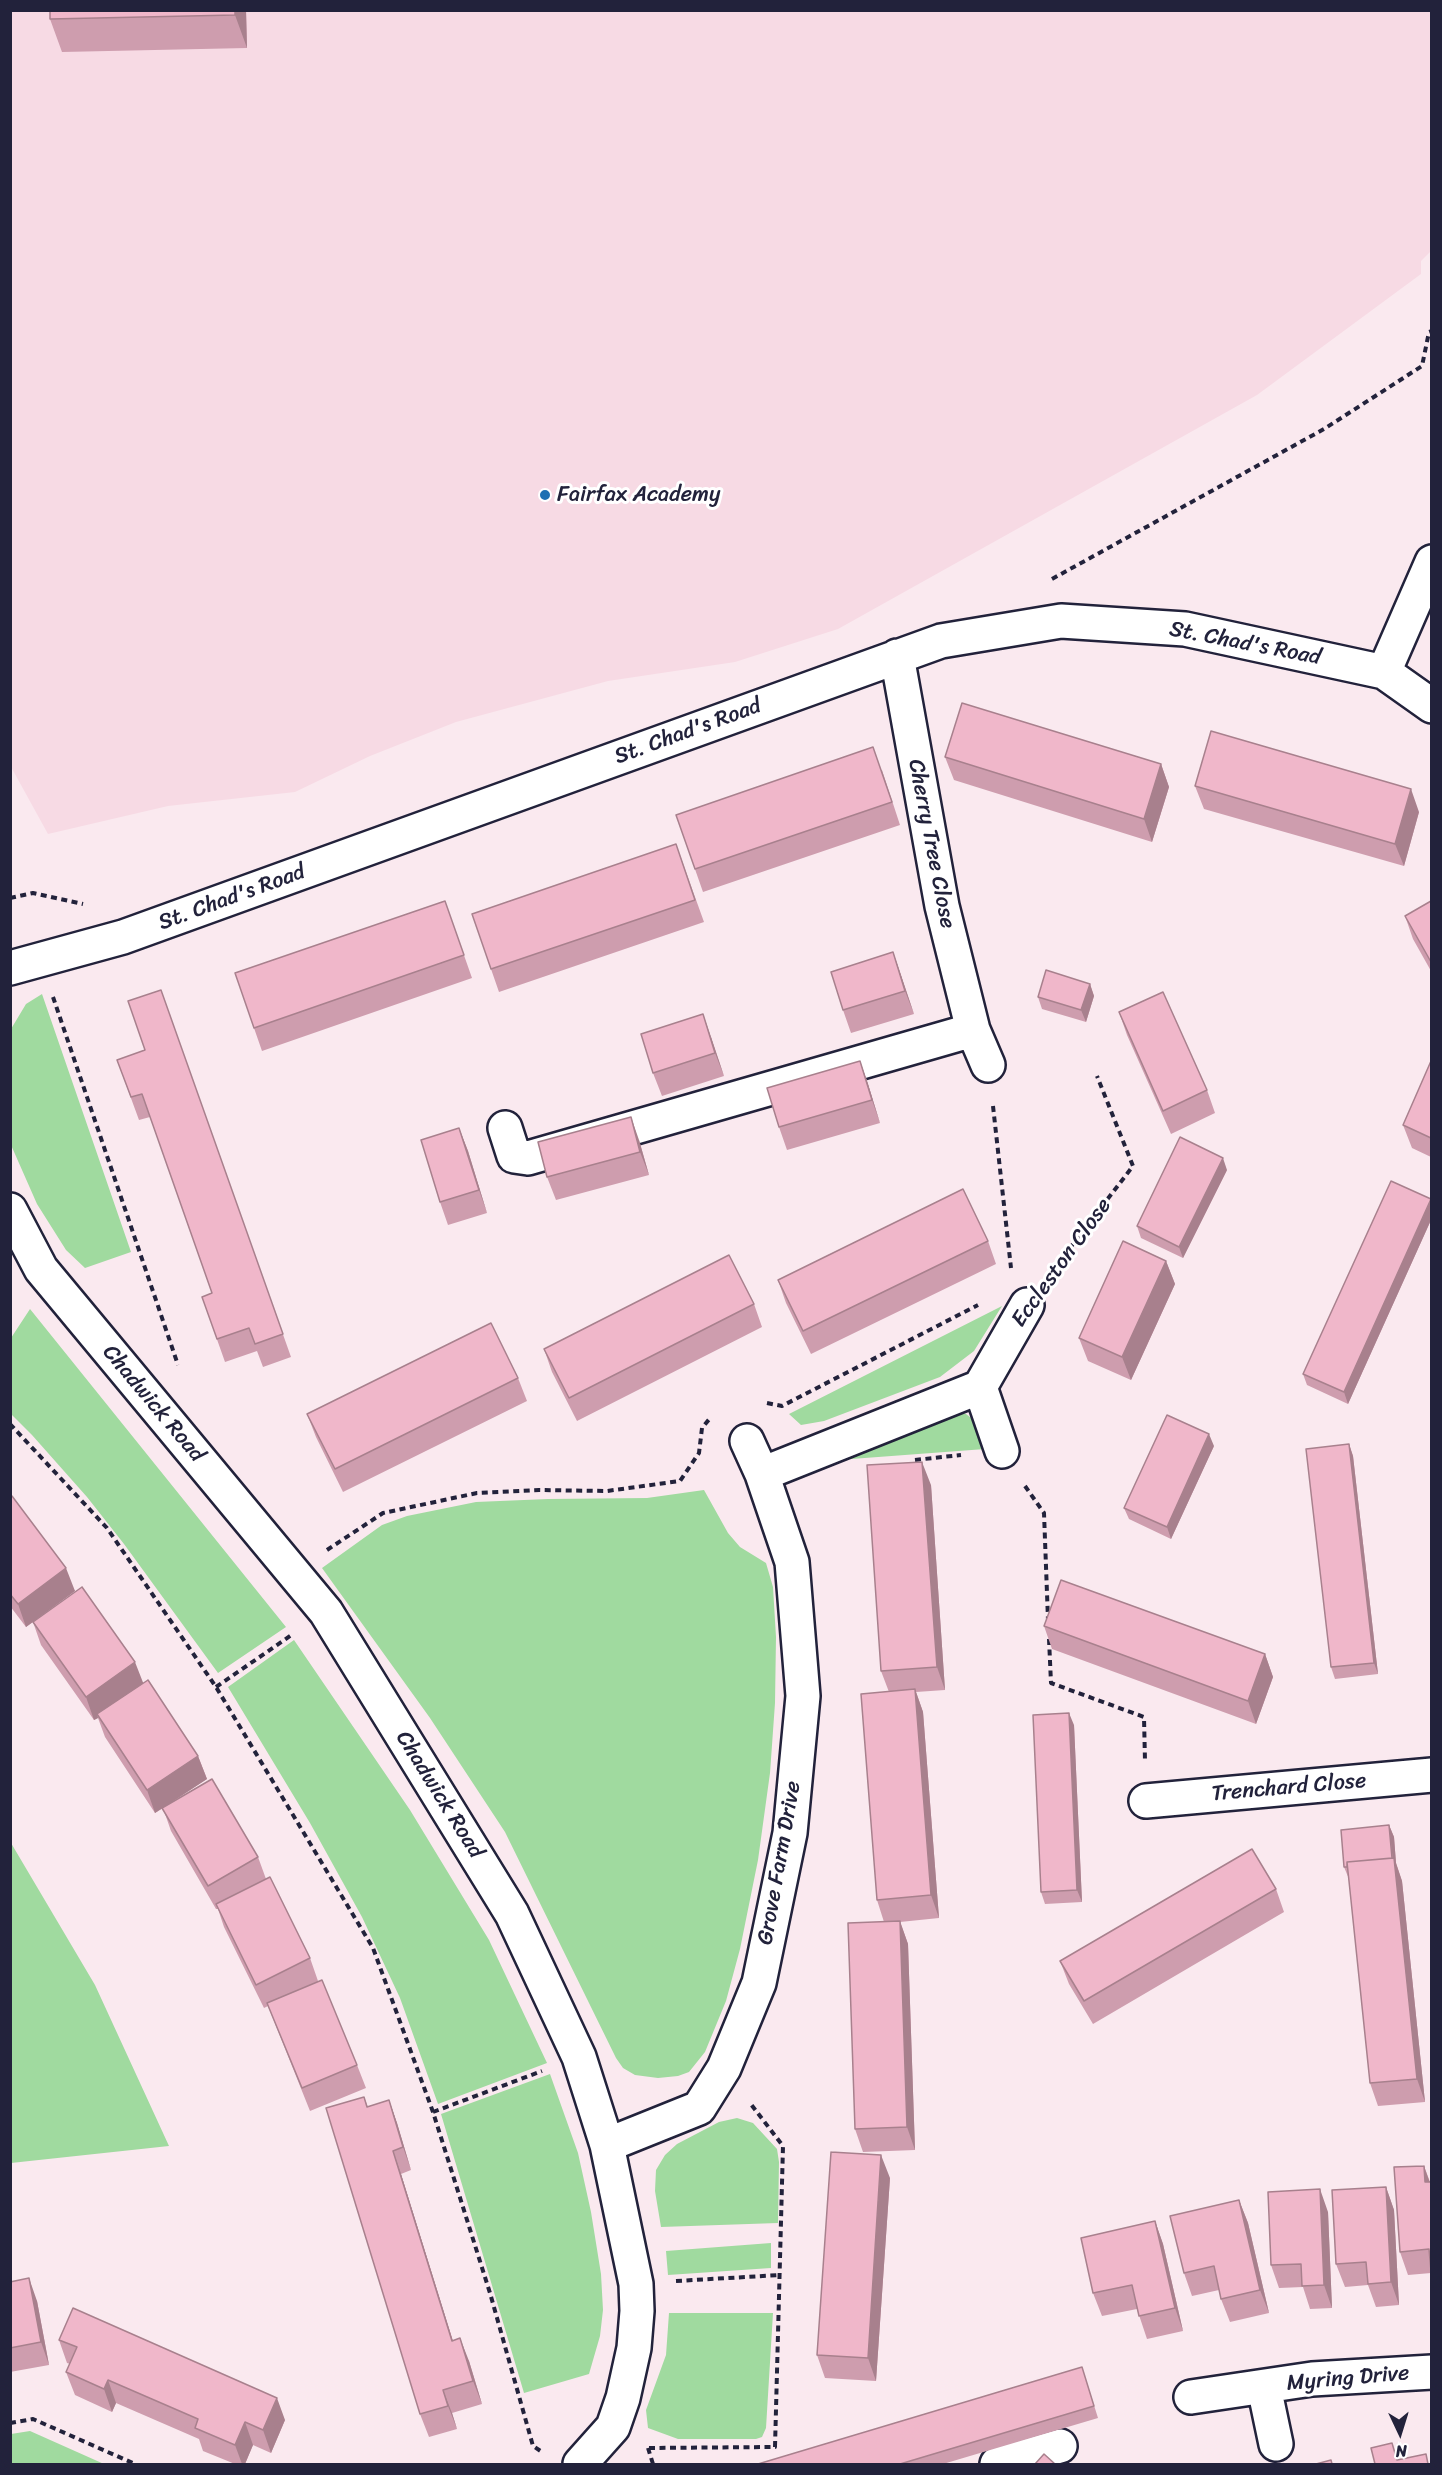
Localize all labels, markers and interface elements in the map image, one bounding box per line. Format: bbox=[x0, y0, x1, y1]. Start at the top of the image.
place label: Fairfax Academy bbox=[557, 482, 720, 508]
marker: Fairfax Academy bbox=[538, 488, 552, 502]
street label: St. Chad's Road bbox=[1167, 616, 1323, 672]
street label: St. Chad's Road bbox=[611, 693, 765, 771]
street label: Cherry Tree Close bbox=[902, 757, 960, 931]
street label: St. Chad's Road bbox=[155, 859, 309, 937]
street label: Eccleston Close bbox=[1006, 1193, 1118, 1333]
street label: Chadwick Road bbox=[96, 1340, 210, 1468]
street label: Chadwick Road bbox=[389, 1727, 489, 1863]
street label: Trenchard Close bbox=[1211, 1768, 1367, 1808]
street label: Grove Farm Drive bbox=[753, 1779, 807, 1947]
street label: Myring Drive bbox=[1286, 2360, 1410, 2398]
north arrow bbox=[1370, 2403, 1430, 2463]
text: N bbox=[1395, 2437, 1408, 2466]

